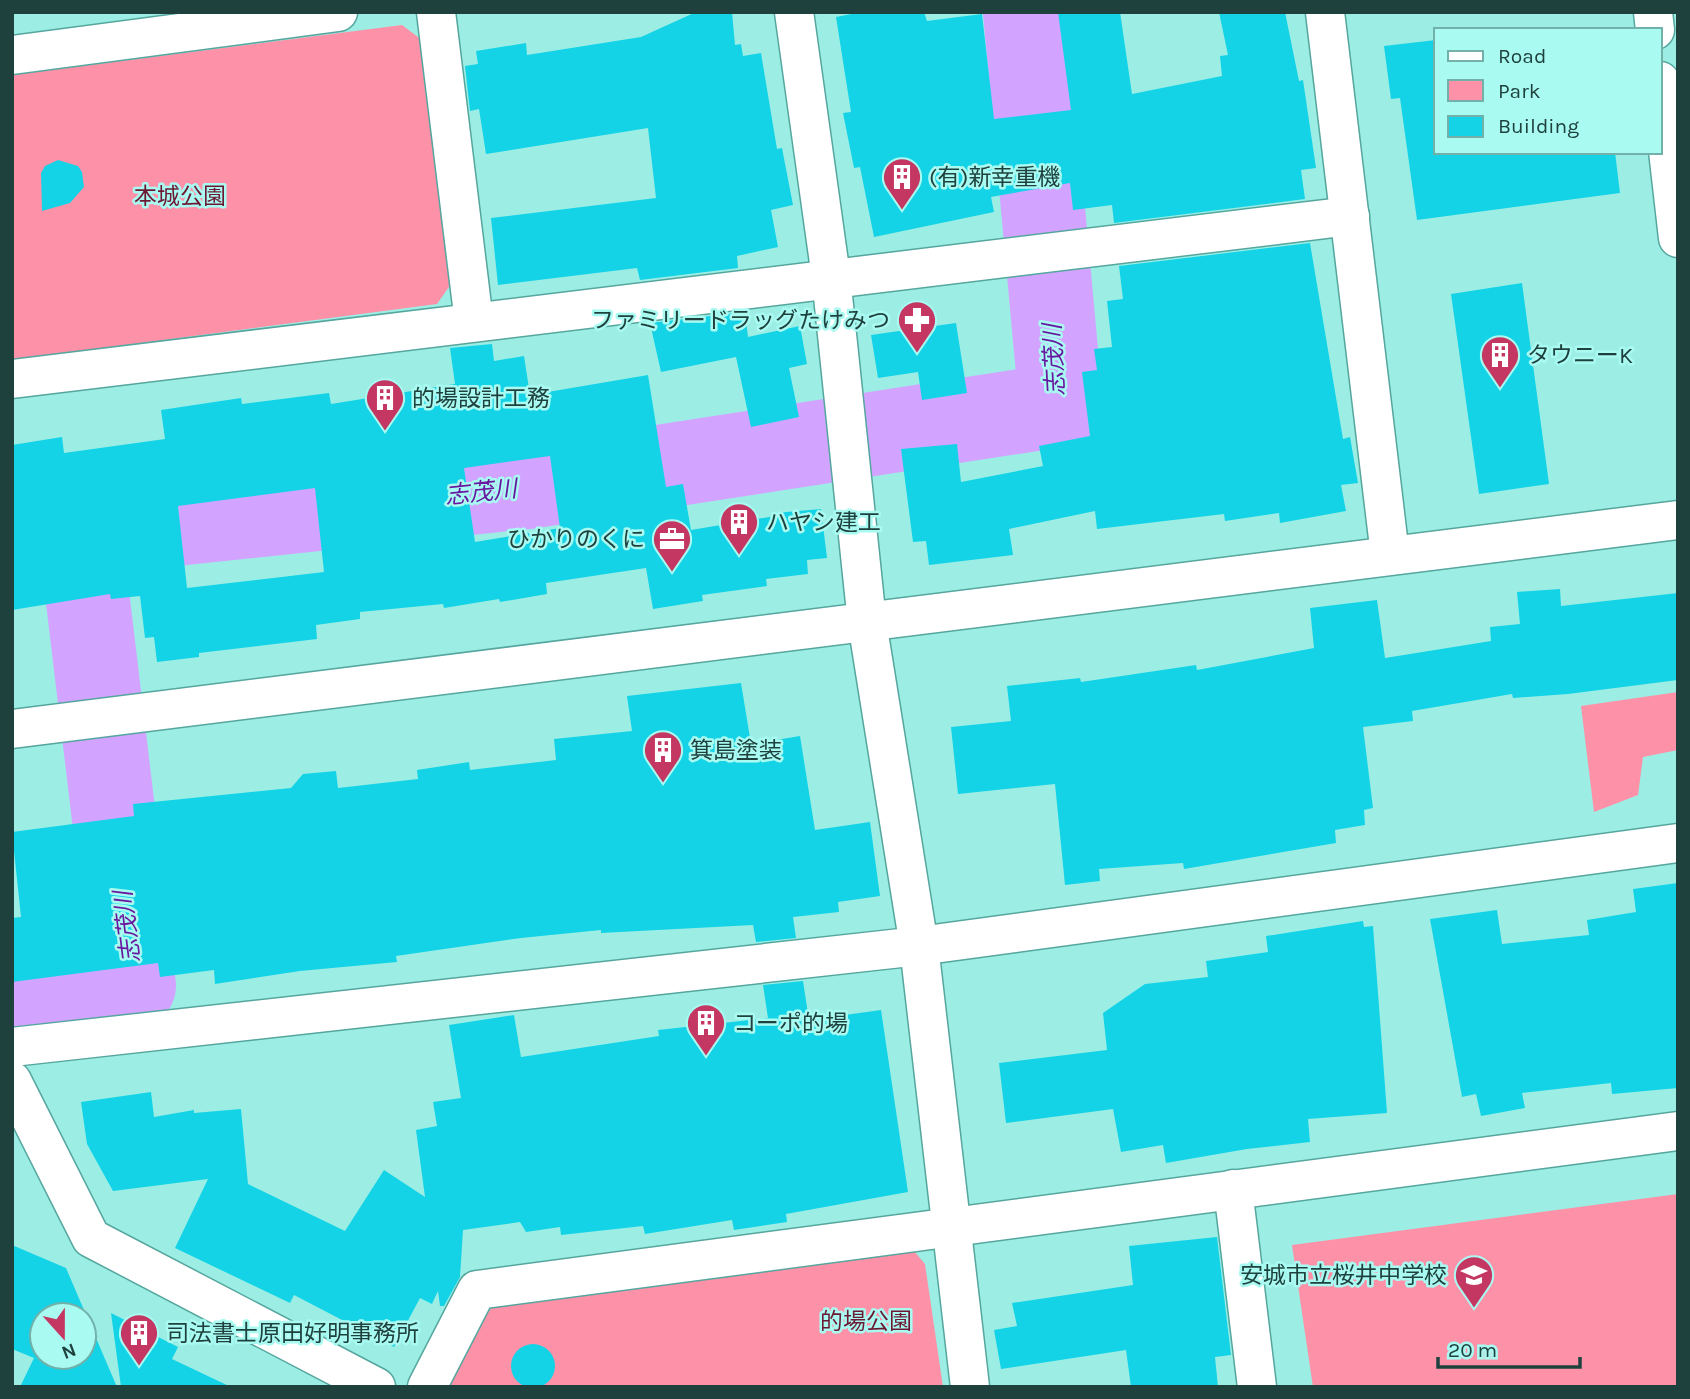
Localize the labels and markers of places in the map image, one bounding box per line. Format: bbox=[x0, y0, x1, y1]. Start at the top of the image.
building icon: (有)新幸重機 bbox=[881, 156, 923, 211]
place label: (有)新幸重機 bbox=[929, 164, 1060, 191]
pharmacy icon: ファミリードラッグたけみつ bbox=[896, 299, 938, 354]
place label: ファミリードラッグたけみつ bbox=[591, 307, 890, 334]
building icon: タウニーK bbox=[1479, 334, 1521, 389]
place label: タウニーK bbox=[1527, 342, 1633, 369]
building icon: 的場設計工務 bbox=[364, 377, 406, 432]
place label: 的場設計工務 bbox=[412, 385, 550, 412]
building icon: ハヤシ建工 bbox=[718, 501, 760, 556]
place label: ハヤシ建工 bbox=[766, 509, 881, 536]
office icon: ひかりのくに bbox=[651, 518, 693, 573]
place label: ひかりのくに bbox=[507, 526, 645, 553]
building icon: 箕島塗装 bbox=[642, 729, 684, 784]
place label: 箕島塗装 bbox=[690, 737, 782, 764]
building icon: コーポ的場 bbox=[685, 1002, 727, 1057]
place label: コーポ的場 bbox=[733, 1010, 848, 1037]
school or university icon: 安城市立桜井中学校 bbox=[1453, 1254, 1495, 1309]
place label: 安城市立桜井中学校 bbox=[1240, 1262, 1447, 1289]
building icon: 司法書士原田好明事務所 bbox=[118, 1312, 160, 1367]
place label: 司法書士原田好明事務所 bbox=[166, 1320, 419, 1347]

